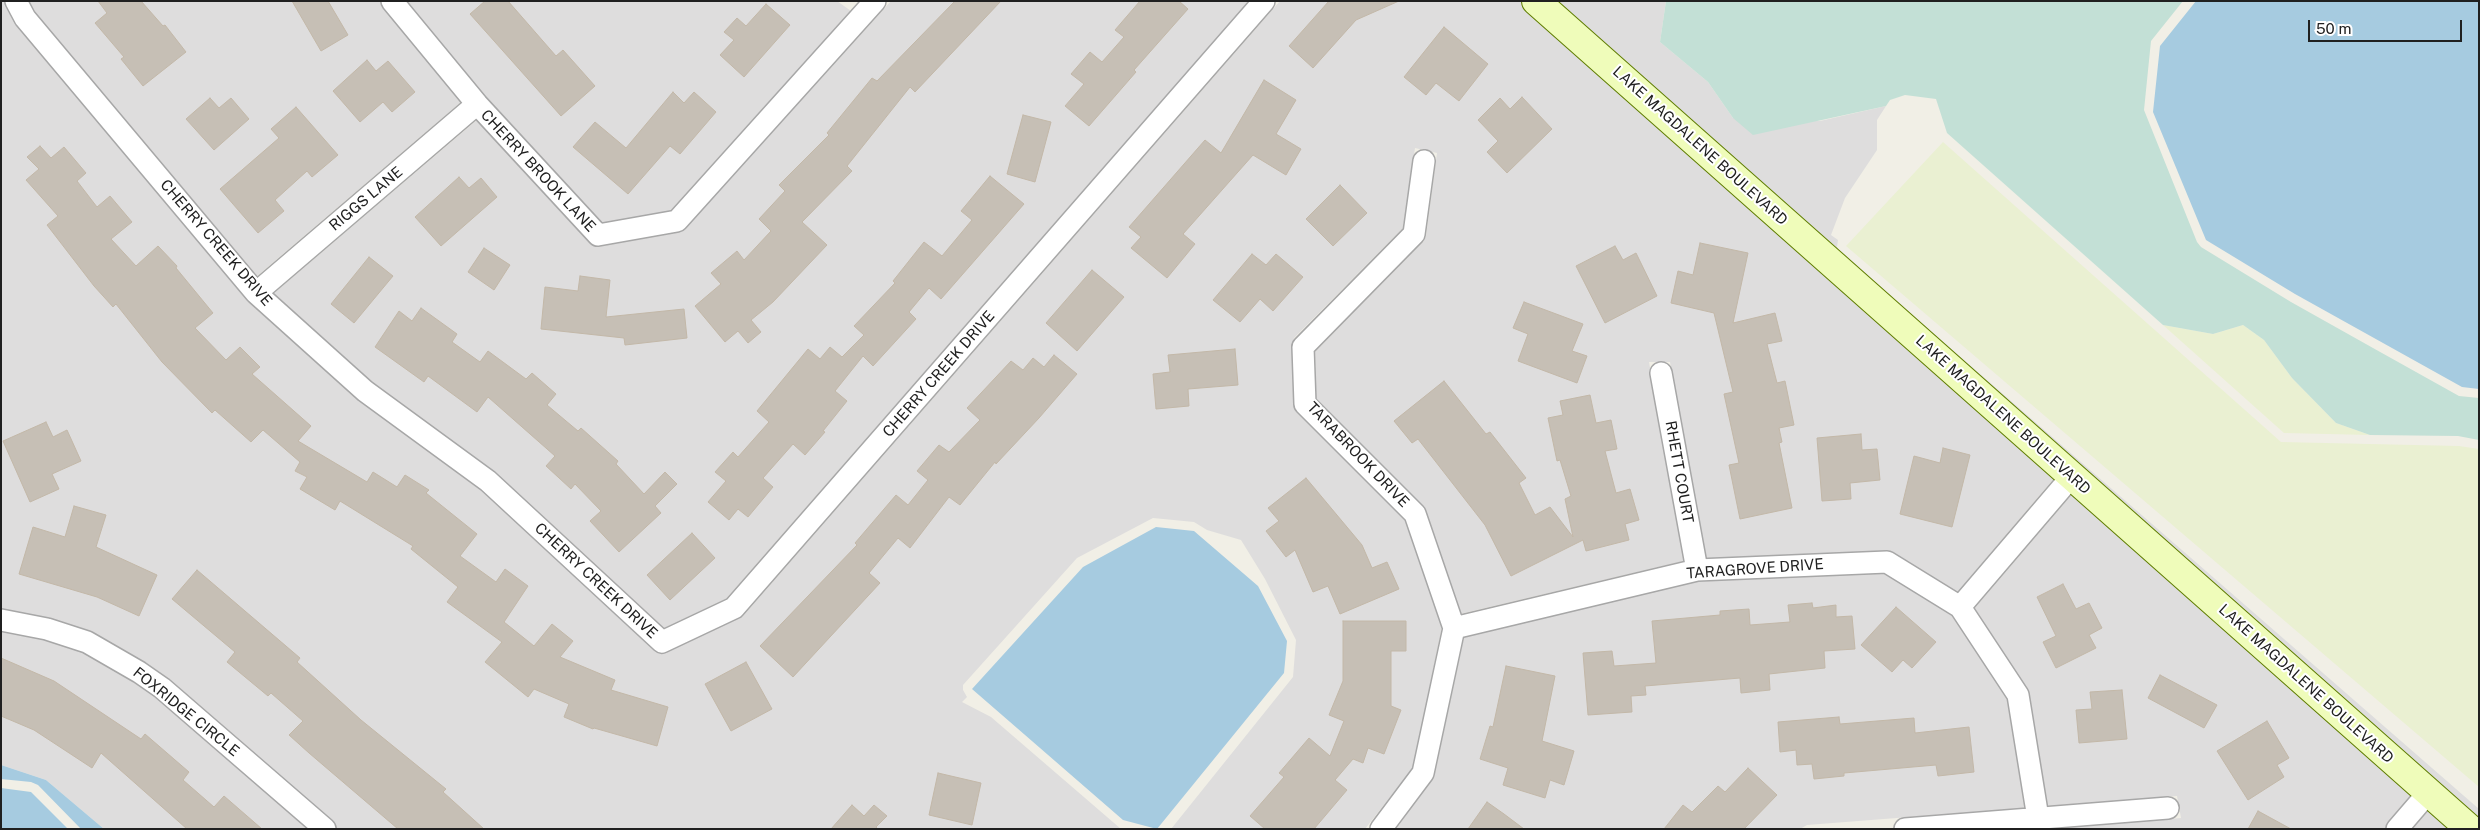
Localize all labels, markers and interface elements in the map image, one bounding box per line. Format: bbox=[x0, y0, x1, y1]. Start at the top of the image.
scale bar bbox=[2310, 10, 2464, 42]
text: 50 m bbox=[2316, 20, 2351, 37]
street label: LAKE MAGDALENE BOULEVARD bbox=[1609, 63, 1791, 229]
street label: CHERRY BROOK LANE bbox=[477, 106, 599, 236]
street label: RIGGS LANE bbox=[326, 163, 406, 235]
street label: CHERRY CREEK DRIVE bbox=[156, 176, 276, 310]
street label: CHERRY CREEK DRIVE bbox=[879, 307, 999, 441]
street label: LAKE MAGDALENE BOULEVARD bbox=[1912, 332, 2094, 498]
street label: TARABROOK DRIVE bbox=[1303, 399, 1413, 511]
street label: RHETT COURT bbox=[1661, 419, 1697, 525]
street label: CHERRY CREEK DRIVE bbox=[531, 519, 661, 643]
street label: TARAGROVE DRIVE bbox=[1686, 555, 1824, 583]
street label: LAKE MAGDALENE BOULEVARD bbox=[2215, 601, 2397, 767]
street label: FOXRIDGE CIRCLE bbox=[129, 664, 243, 760]

